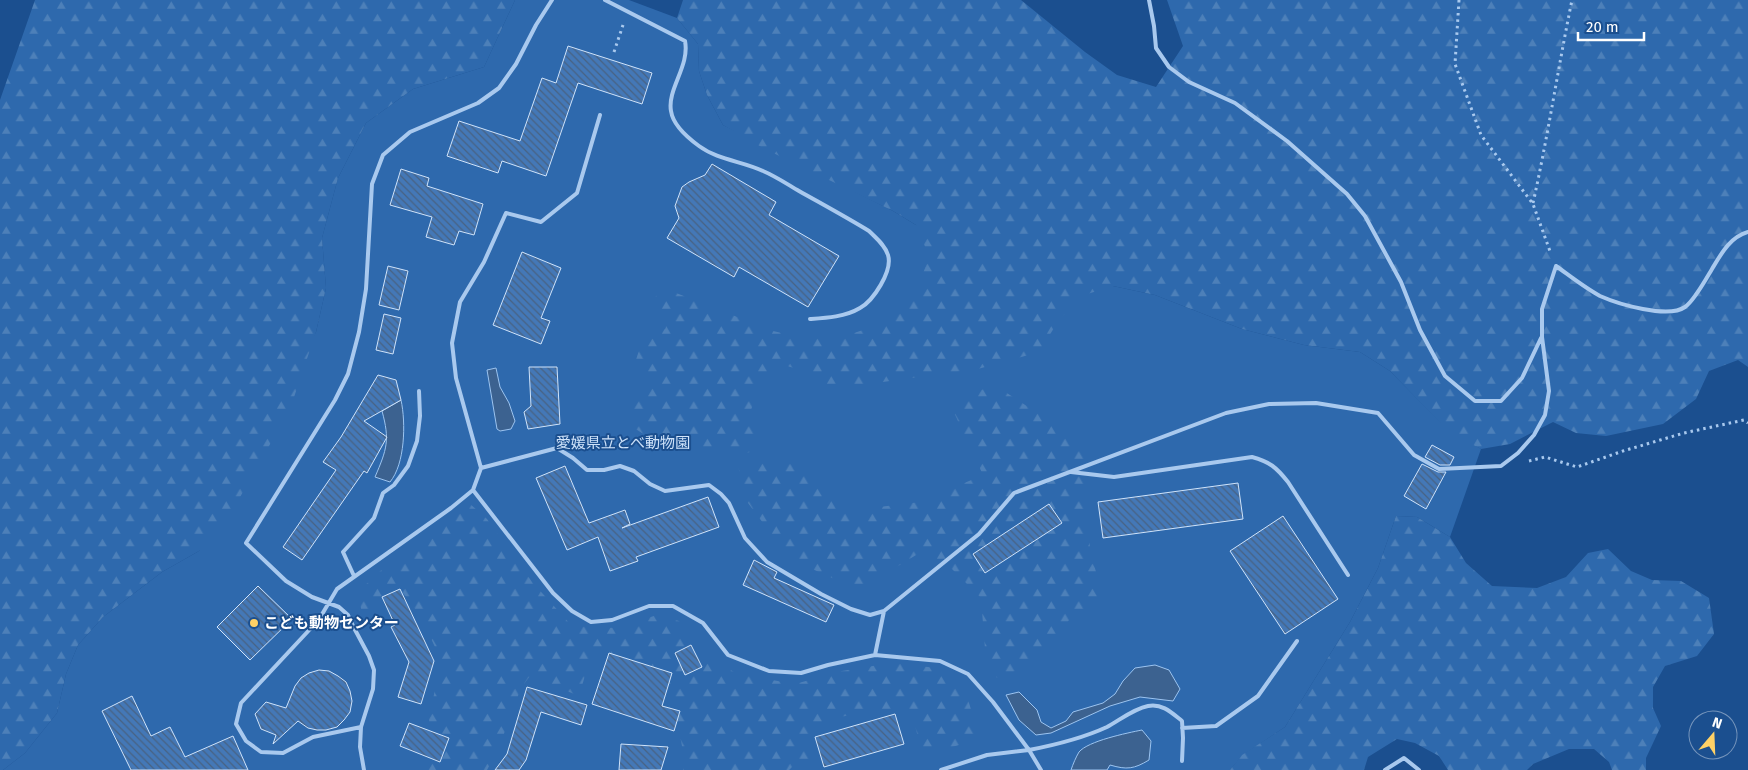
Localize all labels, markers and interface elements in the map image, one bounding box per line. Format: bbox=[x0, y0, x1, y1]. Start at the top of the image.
scale bar bbox=[1578, 10, 1644, 42]
text: 20 m bbox=[1586, 18, 1619, 36]
park label: 愛媛県立とべ動物園 bbox=[556, 434, 690, 452]
place label: こども動物センター bbox=[264, 614, 399, 632]
marker: こども動物センター bbox=[248, 617, 260, 629]
north arrow bbox=[1688, 710, 1738, 760]
text: N bbox=[1710, 714, 1724, 733]

